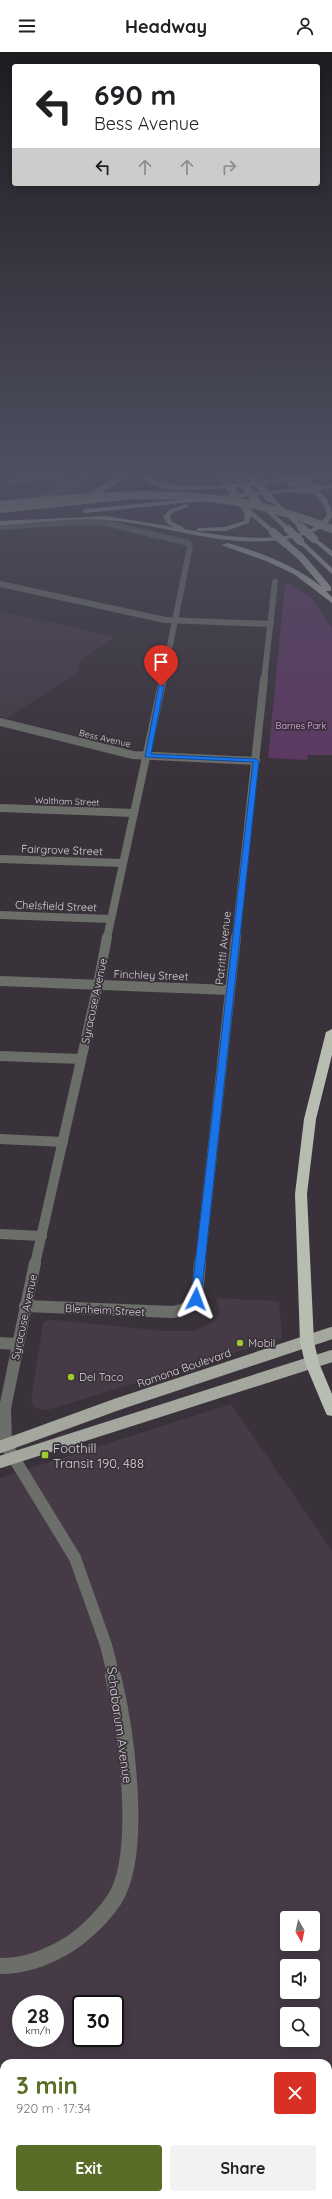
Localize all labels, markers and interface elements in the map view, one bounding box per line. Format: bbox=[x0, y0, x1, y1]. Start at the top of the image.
icon: menu bbox=[16, 15, 38, 37]
text: Headway bbox=[125, 15, 207, 38]
icon: person bbox=[294, 15, 316, 37]
text: 690 m bbox=[94, 77, 176, 112]
icon: left bbox=[28, 80, 80, 132]
text: Bess Avenue bbox=[94, 112, 199, 135]
icon: left bbox=[92, 156, 114, 178]
icon: ahead bbox=[134, 156, 156, 178]
icon: ahead bbox=[176, 156, 198, 178]
icon: right bbox=[218, 156, 240, 178]
pin bbox=[144, 645, 178, 686]
icon: arrive bbox=[150, 651, 172, 673]
park label: Barnes Park bbox=[276, 720, 327, 731]
street label: Bess Avenue bbox=[78, 727, 132, 749]
street label: Waltham Street bbox=[34, 794, 100, 808]
street label: Fairgrove Street bbox=[21, 842, 103, 858]
street label: Chelsfield Street bbox=[15, 898, 97, 914]
street label: Patritti Avenue bbox=[212, 911, 234, 985]
street label: Syracuse Avenue bbox=[78, 957, 110, 1045]
street label: Finchley Street bbox=[113, 967, 189, 983]
street label: Syracuse Avenue bbox=[8, 1273, 40, 1361]
position arrow bbox=[175, 1278, 217, 1320]
street label: Blenheim Street bbox=[65, 1301, 146, 1319]
place label: Mobil bbox=[248, 1336, 275, 1350]
marker: Mobil bbox=[235, 1338, 245, 1348]
street label: Ramona Boulevard bbox=[135, 1345, 233, 1391]
place label: Del Taco bbox=[79, 1370, 124, 1384]
marker: Del Taco bbox=[66, 1372, 76, 1382]
place label: Foothill Transit 190, 488 bbox=[53, 1440, 144, 1471]
marker: Foothill Transit 190, 488 bbox=[40, 1450, 50, 1460]
street label: Schabarum Avenue bbox=[104, 1666, 136, 1784]
north arrow bbox=[280, 1911, 320, 1951]
map controls bbox=[280, 1911, 320, 2047]
button: sound bbox=[280, 1959, 320, 1999]
speed limit sign: 30 bbox=[72, 1995, 124, 2047]
text: 28 bbox=[27, 2003, 49, 2028]
button: search bbox=[280, 2007, 320, 2047]
text: km/h bbox=[25, 2024, 51, 2037]
text: 3 min bbox=[16, 2070, 78, 2100]
button: close bbox=[274, 2072, 316, 2114]
text: 920 m · 17:34 bbox=[16, 2100, 91, 2116]
button: Exit bbox=[16, 2145, 162, 2191]
button: Share bbox=[170, 2145, 316, 2191]

